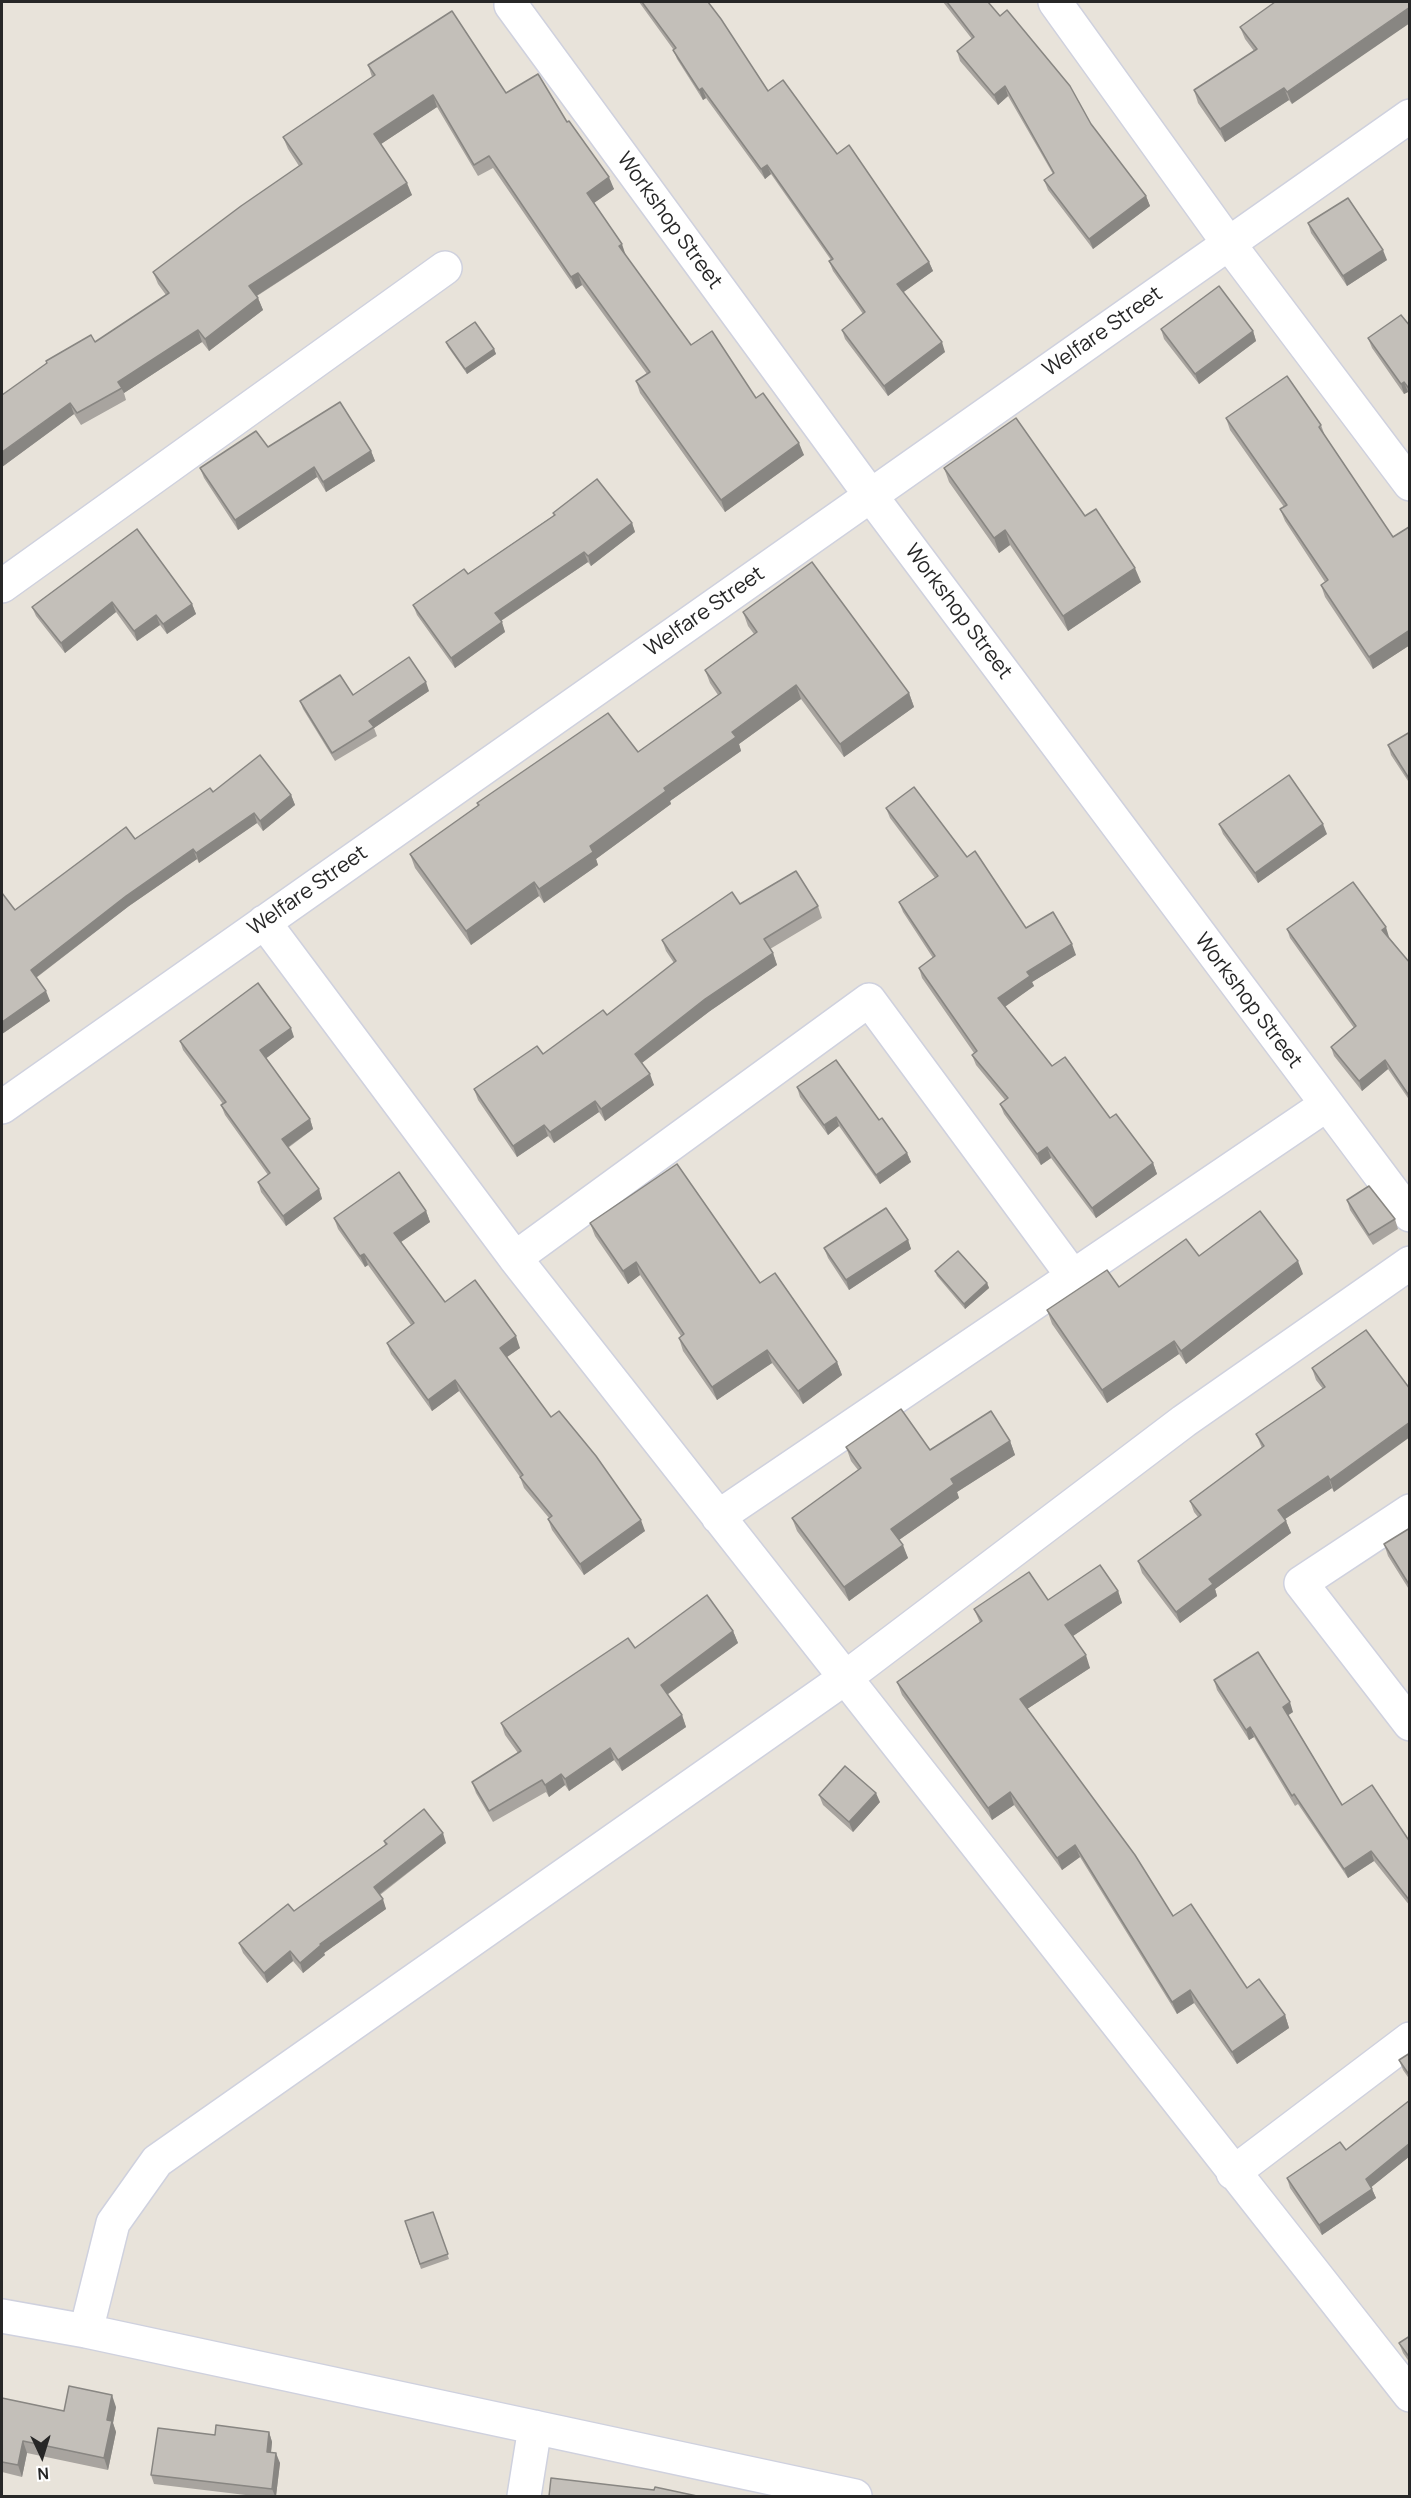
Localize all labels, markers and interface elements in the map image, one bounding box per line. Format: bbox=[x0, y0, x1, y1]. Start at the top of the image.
street label: Workshop Street bbox=[611, 148, 727, 294]
street label: Welfare Street bbox=[1038, 282, 1168, 382]
street label: Workshop Street bbox=[899, 539, 1017, 685]
street label: Welfare Street bbox=[640, 562, 770, 662]
street label: Welfare Street bbox=[243, 841, 373, 941]
street label: Workshop Street bbox=[1189, 928, 1307, 1074]
north arrow bbox=[12, 2426, 72, 2486]
text: N bbox=[37, 2463, 50, 2485]

